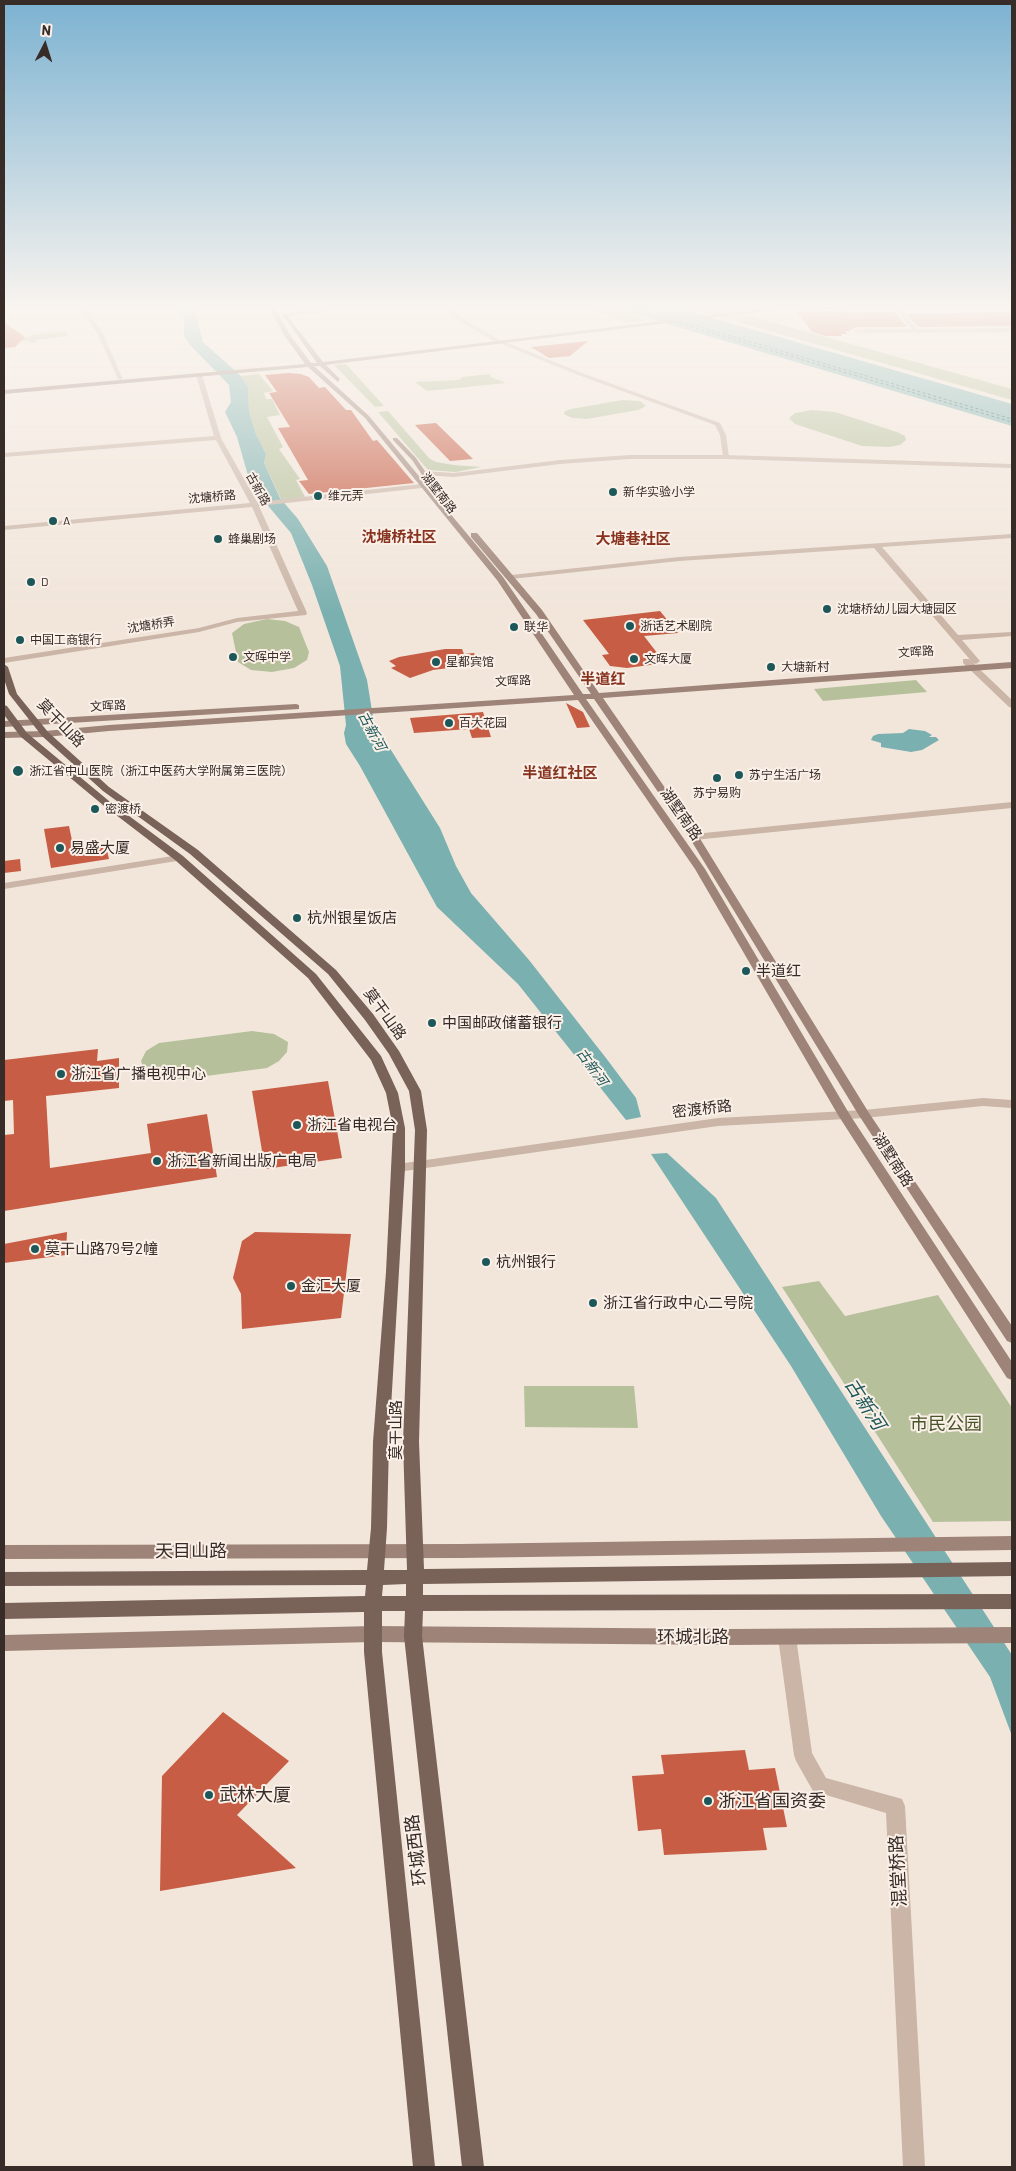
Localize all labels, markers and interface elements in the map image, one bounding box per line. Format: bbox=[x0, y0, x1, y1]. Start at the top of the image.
north arrow bbox=[20, 20, 70, 70]
text: N bbox=[41, 21, 52, 38]
street label: 古新路 bbox=[243, 470, 273, 508]
street label: 湖墅南路 bbox=[419, 470, 459, 516]
place label: 新华实验小学 bbox=[623, 485, 695, 499]
marker: 新华实验小学 bbox=[607, 486, 619, 498]
street label: 沈塘桥路 bbox=[187, 488, 237, 506]
place label: 维元弄 bbox=[328, 489, 364, 503]
marker: 维元弄 bbox=[312, 490, 324, 502]
place label: A bbox=[63, 514, 70, 528]
marker: A bbox=[47, 515, 59, 527]
district label: 沈塘桥社区 bbox=[362, 528, 436, 546]
district label: 大塘巷社区 bbox=[596, 530, 670, 548]
place label: 蜂巢剧场 bbox=[228, 532, 276, 546]
marker: 蜂巢剧场 bbox=[212, 533, 224, 545]
place label: D bbox=[41, 575, 48, 589]
marker: D bbox=[25, 576, 37, 588]
place label: 沈塘桥幼儿园大塘园区 bbox=[837, 602, 957, 616]
marker: 沈塘桥幼儿园大塘园区 bbox=[821, 603, 833, 615]
street label: 沈塘桥弄 bbox=[126, 614, 176, 636]
place label: 浙话艺术剧院 bbox=[640, 619, 712, 633]
place label: 联华 bbox=[524, 620, 548, 634]
marker: 浙话艺术剧院 bbox=[624, 620, 636, 632]
marker: 联华 bbox=[508, 621, 520, 633]
place label: 中国工商银行 bbox=[30, 633, 102, 647]
marker: 中国工商银行 bbox=[14, 634, 26, 646]
street label: 文晖路 bbox=[898, 644, 934, 660]
place label: 文晖中学 bbox=[243, 650, 291, 664]
marker: 文晖中学 bbox=[227, 651, 239, 663]
place label: 文晖大厦 bbox=[644, 652, 692, 666]
marker: 文晖大厦 bbox=[628, 653, 640, 665]
place label: 星都宾馆 bbox=[446, 655, 494, 669]
marker: 星都宾馆 bbox=[430, 656, 442, 668]
place label: 大塘新村 bbox=[781, 660, 829, 674]
marker: 大塘新村 bbox=[765, 661, 777, 673]
district label: 半道红 bbox=[581, 670, 625, 688]
street label: 文晖路 bbox=[495, 673, 531, 689]
street label: 莫干山路 bbox=[34, 695, 88, 751]
street label: 文晖路 bbox=[90, 698, 126, 714]
water label: 古新河 bbox=[355, 709, 389, 753]
place label: 百大花园 bbox=[459, 716, 507, 730]
marker: 百大花园 bbox=[443, 717, 455, 729]
marker: 浙江省中山医院（浙江中医药大学附属第三医院） bbox=[11, 764, 25, 778]
place label: 浙江省中山医院（浙江中医药大学附属第三医院） bbox=[29, 764, 293, 778]
district label: 半道红社区 bbox=[523, 764, 597, 782]
place label: 苏宁生活广场 bbox=[749, 768, 821, 782]
marker: 苏宁生活广场 bbox=[733, 769, 745, 781]
marker: 苏宁易购 bbox=[711, 772, 723, 784]
street label: 湖墅南路 bbox=[656, 784, 706, 844]
place label: 苏宁易购 bbox=[693, 786, 741, 800]
place label: 密渡桥 bbox=[105, 802, 141, 816]
marker: 密渡桥 bbox=[89, 803, 101, 815]
place label: 易盛大厦 bbox=[70, 839, 130, 857]
marker: 易盛大厦 bbox=[54, 842, 66, 854]
place label: 杭州银星饭店 bbox=[307, 909, 397, 927]
marker: 杭州银星饭店 bbox=[291, 912, 303, 924]
place label: 半道红 bbox=[756, 962, 801, 980]
marker: 半道红 bbox=[740, 965, 752, 977]
street label: 莫干山路 bbox=[360, 984, 410, 1044]
place label: 中国邮政储蓄银行 bbox=[442, 1014, 562, 1032]
marker: 中国邮政储蓄银行 bbox=[426, 1017, 438, 1029]
water label: 古新河 bbox=[573, 1045, 611, 1089]
place label: 浙江省广播电视中心 bbox=[71, 1065, 206, 1083]
marker: 浙江省广播电视中心 bbox=[55, 1068, 67, 1080]
street label: 密渡桥路 bbox=[671, 1096, 733, 1122]
place label: 浙江省电视台 bbox=[307, 1116, 397, 1134]
marker: 浙江省电视台 bbox=[291, 1119, 303, 1131]
street label: 湖墅南路 bbox=[869, 1130, 917, 1190]
place label: 浙江省新闻出版广电局 bbox=[167, 1152, 317, 1170]
marker: 浙江省新闻出版广电局 bbox=[151, 1155, 163, 1167]
place label: 莫干山路79号2幢 bbox=[45, 1240, 158, 1258]
marker: 莫干山路79号2幢 bbox=[29, 1243, 41, 1255]
place label: 杭州银行 bbox=[496, 1253, 556, 1271]
marker: 杭州银行 bbox=[480, 1256, 492, 1268]
place label: 金汇大厦 bbox=[301, 1277, 361, 1295]
marker: 金汇大厦 bbox=[285, 1280, 297, 1292]
place label: 浙江省行政中心二号院 bbox=[603, 1294, 753, 1312]
marker: 浙江省行政中心二号院 bbox=[587, 1297, 599, 1309]
water label: 古新河 bbox=[840, 1374, 890, 1434]
street label: 莫干山路 bbox=[387, 1400, 405, 1460]
park label: 市民公园 bbox=[910, 1413, 982, 1435]
street label: 天目山路 bbox=[155, 1540, 227, 1562]
street label: 环城北路 bbox=[657, 1626, 729, 1648]
place label: 武林大厦 bbox=[219, 1784, 291, 1806]
marker: 武林大厦 bbox=[203, 1789, 215, 1801]
place label: 浙江省国资委 bbox=[718, 1790, 826, 1812]
marker: 浙江省国资委 bbox=[702, 1795, 714, 1807]
street label: 环城西路 bbox=[401, 1813, 431, 1887]
street label: 混堂桥路 bbox=[885, 1834, 911, 1908]

